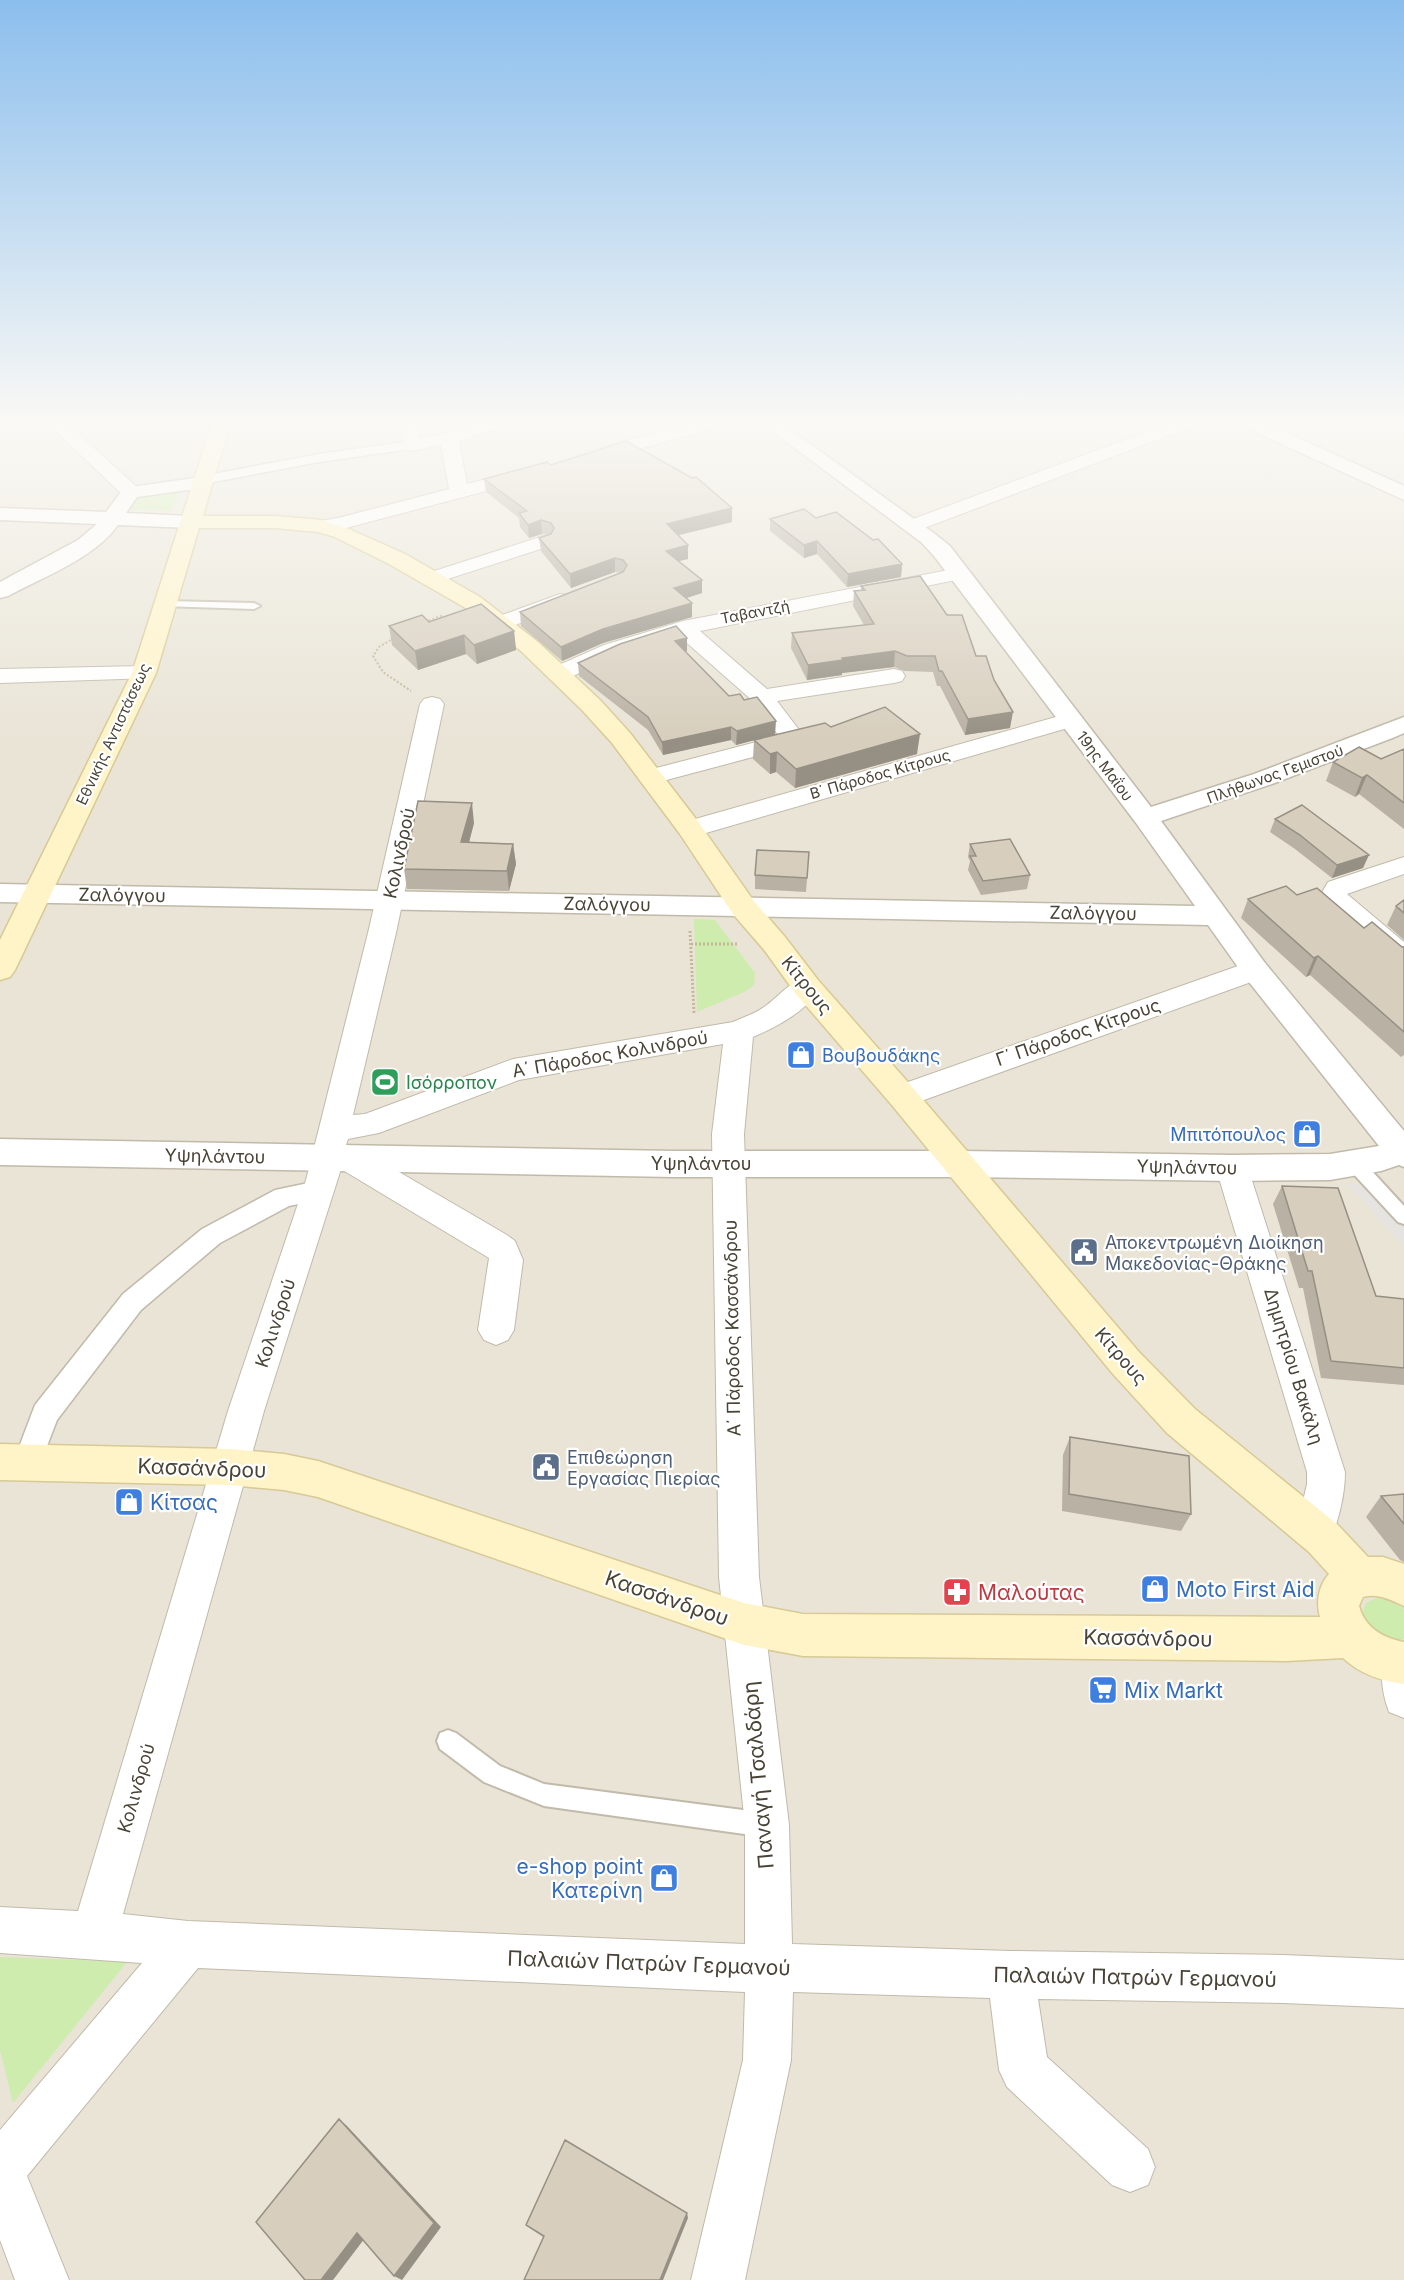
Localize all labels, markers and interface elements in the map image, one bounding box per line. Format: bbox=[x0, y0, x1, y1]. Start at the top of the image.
street label: Ταβαντζή bbox=[719, 596, 791, 628]
street label: Εθνικής Αντιστάσεως bbox=[72, 660, 154, 808]
street label: 19ης Μαΐου bbox=[1073, 727, 1137, 805]
street label: Πλήθωνος Γεμιστού bbox=[1204, 740, 1346, 808]
street label: Β΄ Πάροδος Κίτρους bbox=[808, 745, 952, 803]
street label: Κολινδρού bbox=[379, 806, 419, 900]
street label: Ζαλόγγου bbox=[78, 884, 166, 906]
street label: Ζαλόγγου bbox=[563, 893, 651, 915]
street label: Ζαλόγγου bbox=[1049, 902, 1137, 924]
street label: Κίτρους bbox=[777, 952, 837, 1018]
street label: Γ΄ Πάροδος Κίτρους bbox=[993, 994, 1163, 1070]
street label: Α΄ Πάροδος Κολινδρού bbox=[511, 1026, 709, 1082]
shop icon: Βουβουδάκης bbox=[785, 1039, 817, 1071]
place label: Βουβουδάκης bbox=[822, 1045, 940, 1066]
sports icon: Ισόρροπον bbox=[369, 1066, 401, 1098]
place label: Ισόρροπον bbox=[406, 1072, 498, 1093]
shop icon: Μπιτόπουλος bbox=[1291, 1118, 1323, 1150]
place label: Μπιτόπουλος bbox=[1170, 1124, 1286, 1145]
street label: Υψηλάντου bbox=[164, 1145, 266, 1167]
street label: Υψηλάντου bbox=[651, 1153, 751, 1174]
street label: Υψηλάντου bbox=[1136, 1156, 1238, 1178]
street label: Α΄ Πάροδος Κασσάνδρου bbox=[720, 1219, 744, 1437]
place label: Αποκεντρωμένη Διοίκηση Μακεδονίας-Θράκης bbox=[1105, 1232, 1324, 1274]
public building icon: Αποκεντρωμένη Διοίκηση Μακεδονίας-Θράκης bbox=[1068, 1236, 1100, 1268]
street label: Κολινδρού bbox=[251, 1276, 299, 1370]
street label: Δημητρίου Βακάλη bbox=[1260, 1285, 1328, 1447]
street label: Κίτρους bbox=[1091, 1323, 1151, 1389]
place label: Επιθεώρηση Εργασίας Πιερίας bbox=[567, 1447, 721, 1489]
public building icon: Επιθεώρηση Εργασίας Πιερίας bbox=[530, 1451, 562, 1483]
street label: Κασσάνδρου bbox=[137, 1453, 267, 1483]
shop icon: Κίτσας bbox=[113, 1486, 145, 1518]
place label: Κίτσας bbox=[150, 1490, 218, 1515]
street label: Κασσάνδρου bbox=[602, 1565, 732, 1631]
shop icon: Moto First Aid bbox=[1139, 1573, 1171, 1605]
pharmacy icon: Μαλούτας bbox=[941, 1576, 973, 1608]
place label: Moto First Aid bbox=[1176, 1577, 1315, 1602]
place label: Μαλούτας bbox=[978, 1580, 1085, 1605]
street label: Κασσάνδρου bbox=[1083, 1624, 1213, 1652]
supermarket icon: Mix Markt bbox=[1087, 1674, 1119, 1706]
place label: Mix Markt bbox=[1124, 1678, 1223, 1703]
street label: Παναγή Τσαλδάρη bbox=[737, 1680, 779, 1870]
street label: Κολινδρού bbox=[113, 1741, 159, 1835]
place label: e-shop point Κατερίνη bbox=[516, 1854, 643, 1903]
shop icon: e-shop point Κατερίνη bbox=[648, 1862, 680, 1894]
street label: Παλαιών Πατρών Γερμανού bbox=[507, 1946, 791, 1980]
street label: Παλαιών Πατρών Γερμανού bbox=[993, 1962, 1277, 1992]

